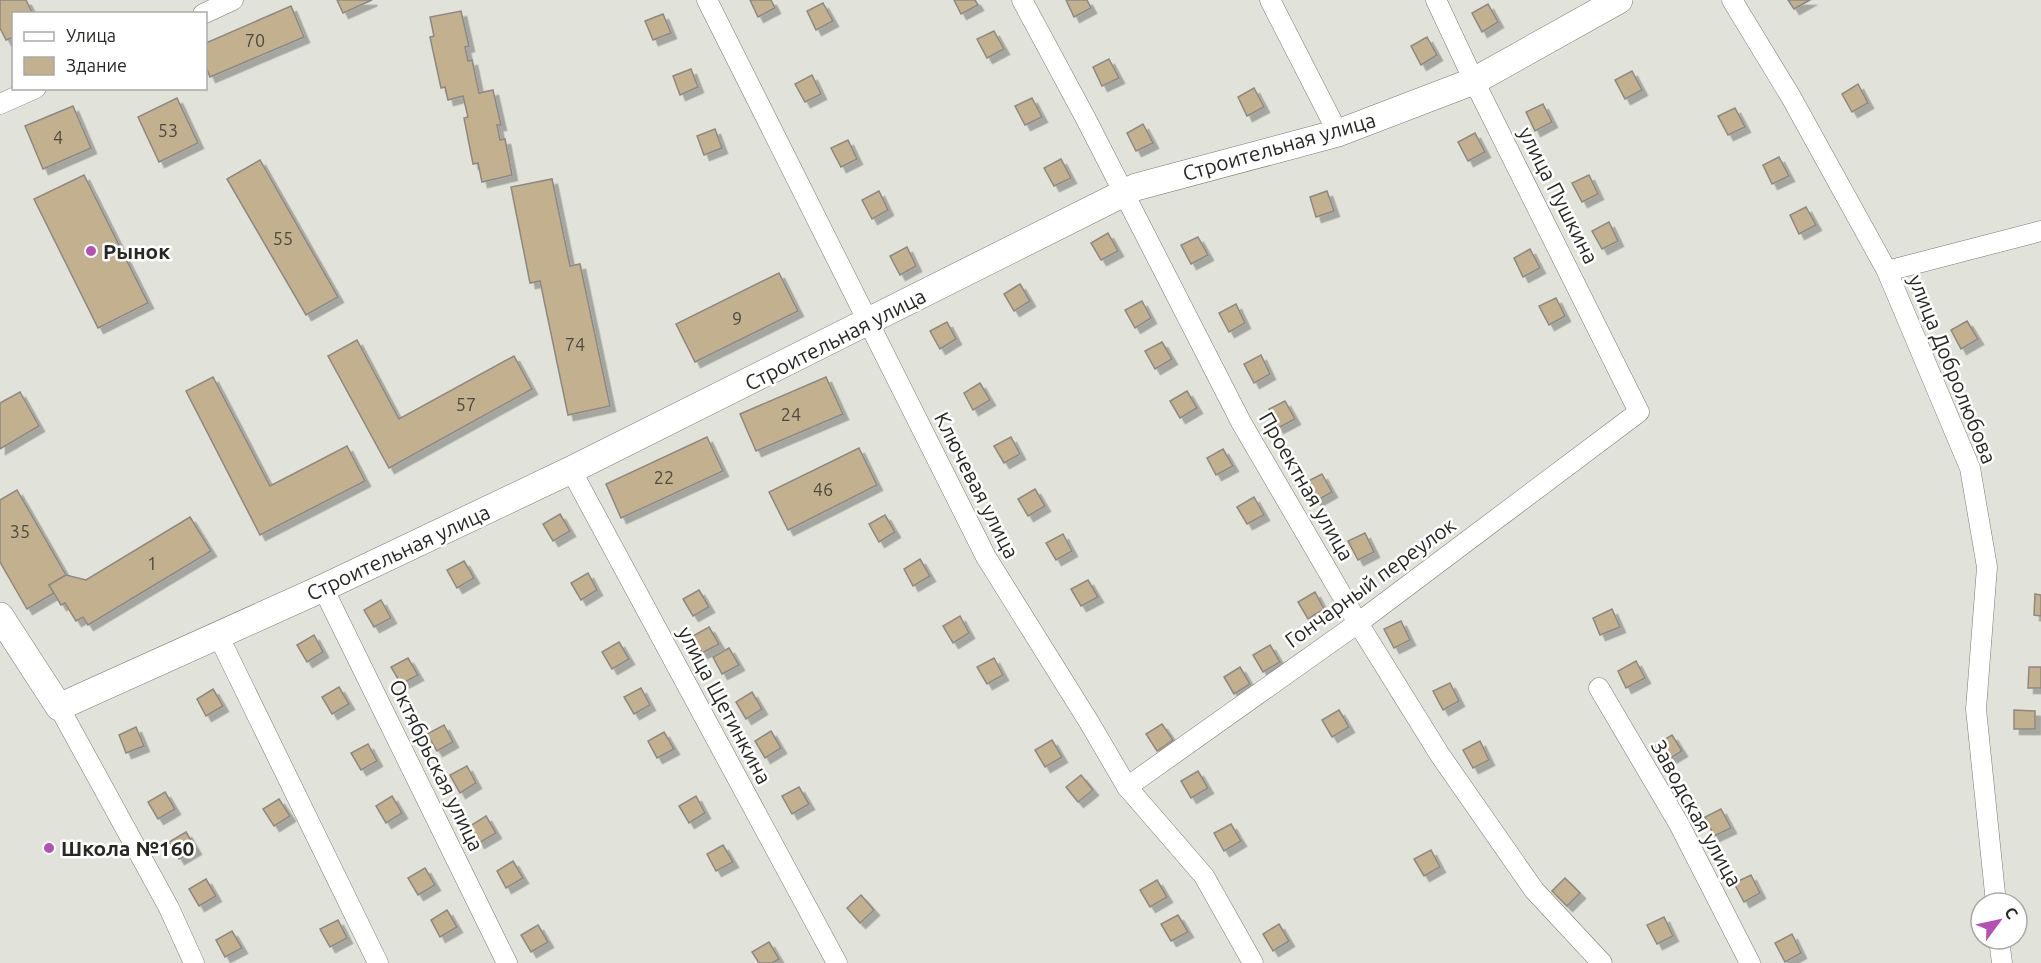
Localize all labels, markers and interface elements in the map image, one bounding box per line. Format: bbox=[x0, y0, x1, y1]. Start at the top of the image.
legend bbox=[12, 12, 207, 90]
text: Улица bbox=[66, 25, 116, 45]
house number: 70 bbox=[245, 30, 265, 50]
text: Здание bbox=[66, 55, 127, 75]
street label: Строительная улица bbox=[1180, 107, 1378, 185]
house number: 53 bbox=[158, 120, 178, 140]
street label: улица Пушкина bbox=[1514, 123, 1604, 267]
house number: 4 bbox=[53, 127, 63, 147]
house number: 55 bbox=[273, 228, 293, 248]
place label: Рынок bbox=[103, 239, 170, 263]
marker: Рынок bbox=[84, 244, 98, 258]
street label: улица Добролюбова bbox=[1904, 271, 2002, 467]
street label: Строительная улица bbox=[741, 283, 929, 395]
house number: 9 bbox=[732, 308, 742, 328]
house number: 74 bbox=[565, 334, 585, 354]
house number: 57 bbox=[456, 394, 476, 414]
house number: 24 bbox=[781, 404, 801, 424]
street label: Проектная улица bbox=[1255, 407, 1359, 565]
street label: Ключевая улица bbox=[930, 408, 1024, 562]
house number: 22 bbox=[654, 467, 674, 487]
house number: 46 bbox=[813, 479, 833, 499]
street label: Строительная улица bbox=[303, 499, 493, 605]
street label: Гончарный переулок bbox=[1280, 512, 1460, 652]
house number: 35 bbox=[10, 521, 30, 541]
house number: 1 bbox=[147, 553, 157, 573]
street label: улица Щетинкина bbox=[673, 622, 777, 788]
street label: Октябрьская улица bbox=[385, 675, 489, 855]
street label: Заводская улица bbox=[1647, 736, 1747, 890]
place label: Школа №160 bbox=[61, 836, 195, 860]
marker: Школа №160 bbox=[42, 841, 56, 855]
north arrow bbox=[1969, 891, 2029, 951]
text: С bbox=[2001, 904, 2022, 922]

